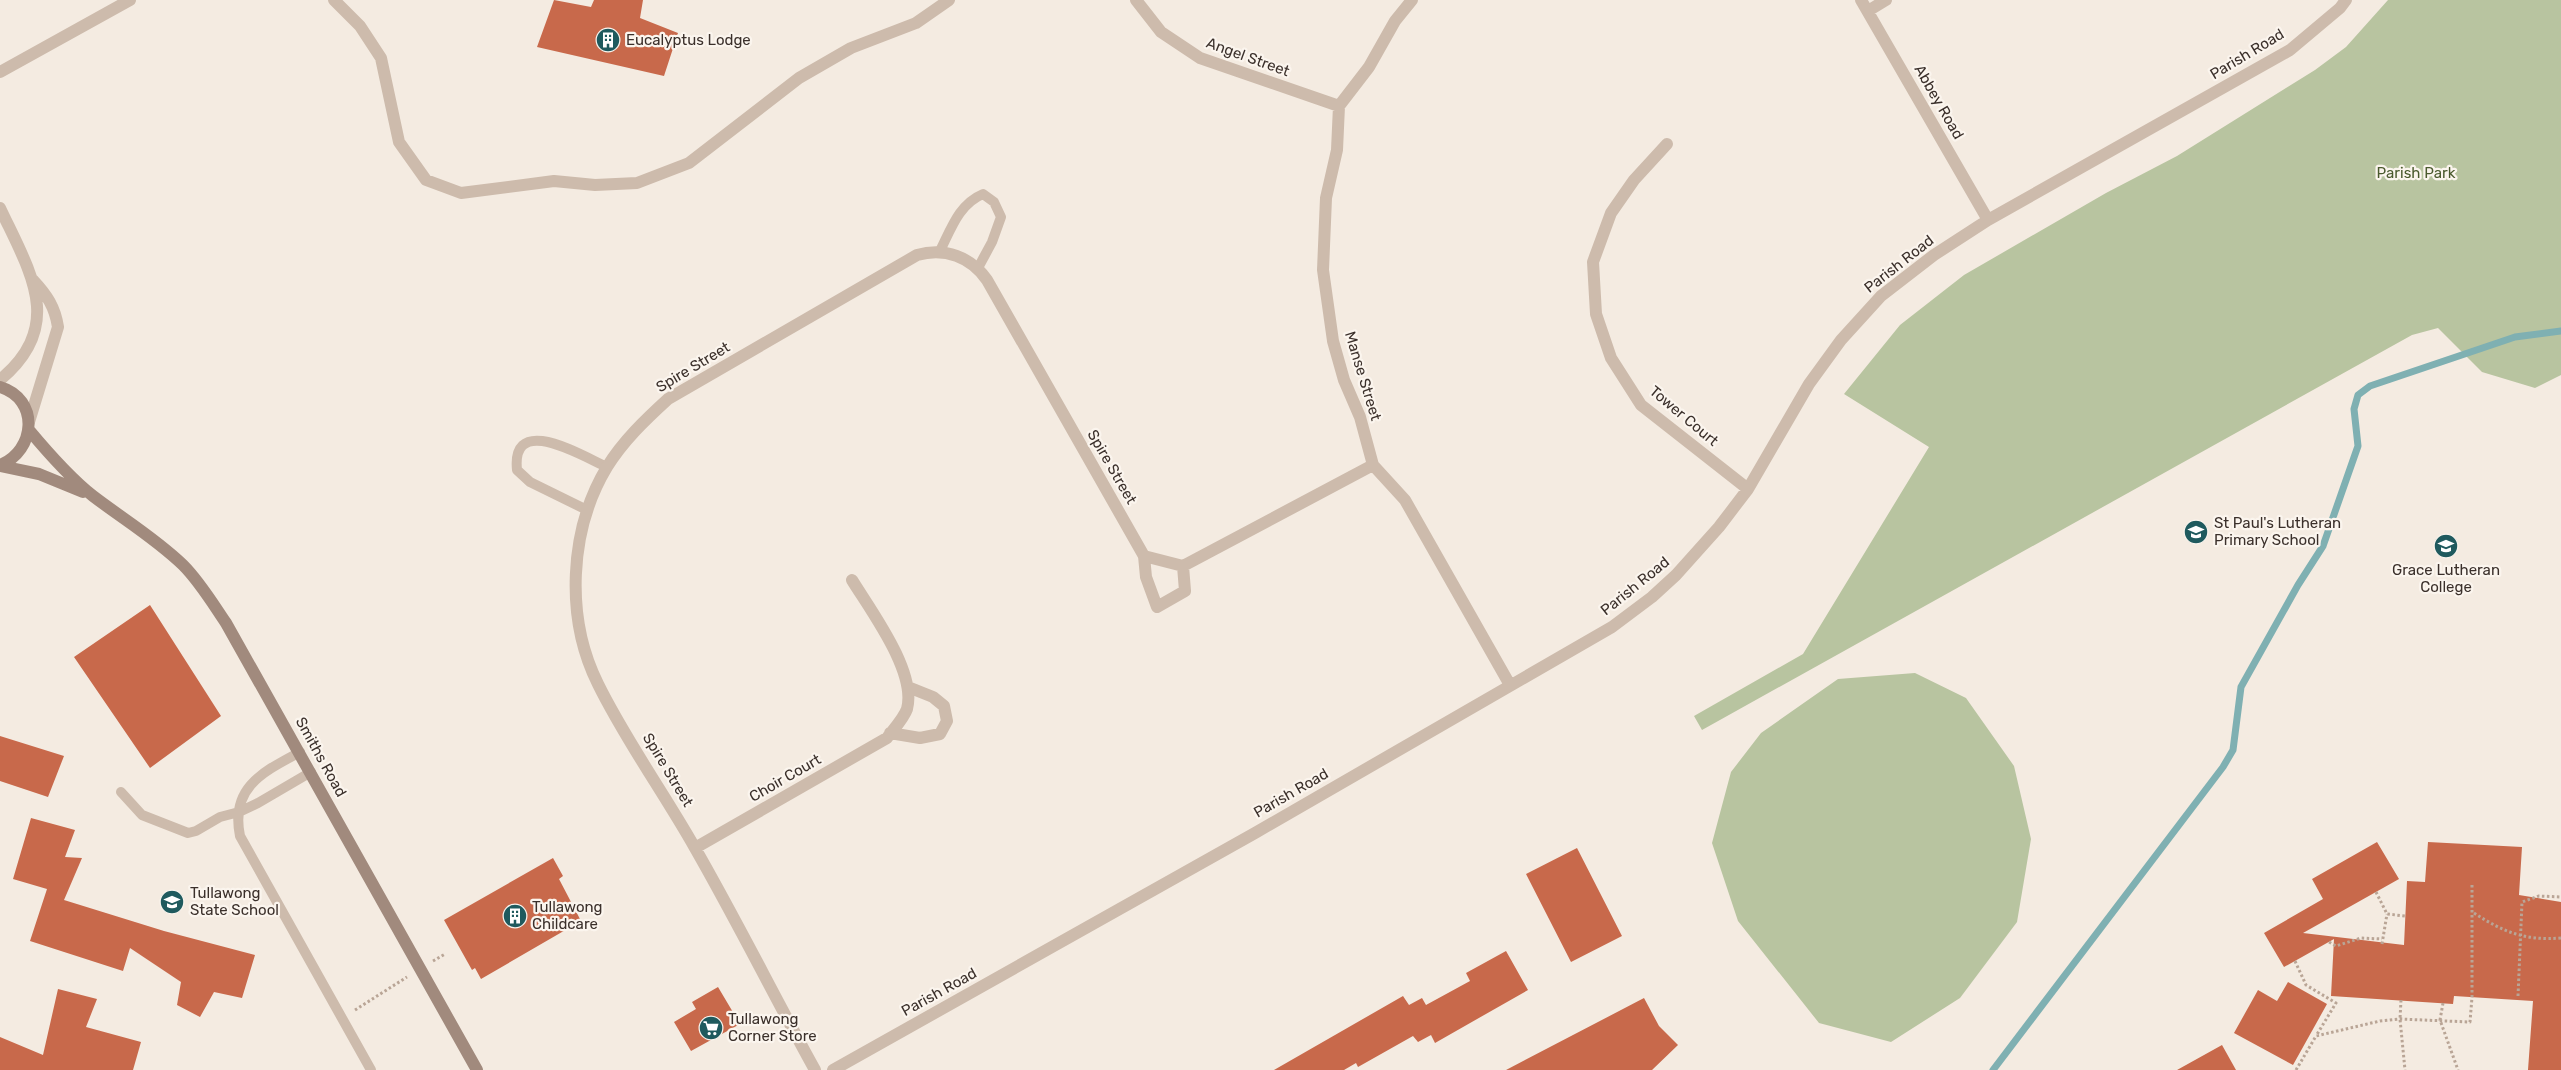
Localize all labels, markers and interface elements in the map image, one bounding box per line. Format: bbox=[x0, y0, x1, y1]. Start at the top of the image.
street label: Parish Road bbox=[2207, 25, 2287, 83]
building icon: Eucalyptus Lodge bbox=[595, 27, 621, 53]
place label: Eucalyptus Lodge bbox=[626, 31, 751, 49]
street label: Angel Street bbox=[1204, 34, 1292, 80]
street label: Abbey Road bbox=[1910, 62, 1968, 142]
park label: Parish Park bbox=[2377, 164, 2456, 182]
street label: Parish Road bbox=[1861, 231, 1937, 297]
street label: Manse Street bbox=[1341, 329, 1385, 423]
street label: Spire Street bbox=[653, 338, 733, 396]
street label: Tower Court bbox=[1646, 382, 1722, 450]
street label: Spire Street bbox=[1083, 427, 1141, 508]
place label: St Paul's Lutheran Primary School bbox=[2214, 514, 2341, 549]
school or university icon: St Paul's Lutheran Primary School bbox=[2183, 519, 2209, 545]
school or university icon: Grace Lutheran College bbox=[2433, 533, 2459, 559]
street label: Parish Road bbox=[1597, 553, 1673, 619]
place label: Grace Lutheran College bbox=[2392, 561, 2500, 596]
street label: Smiths Road bbox=[292, 714, 350, 800]
street label: Spire Street bbox=[639, 730, 697, 810]
street label: Choir Court bbox=[746, 750, 824, 806]
street label: Parish Road bbox=[1251, 764, 1331, 822]
place label: Tullawong State School bbox=[190, 884, 279, 919]
school or university icon: Tullawong State School bbox=[159, 889, 185, 915]
place label: Tullawong Childcare bbox=[532, 898, 603, 933]
building icon: Tullawong Childcare bbox=[502, 903, 528, 929]
street label: Parish Road bbox=[898, 964, 980, 1020]
place label: Tullawong Corner Store bbox=[728, 1010, 817, 1045]
supermarket icon: Tullawong Corner Store bbox=[698, 1015, 724, 1041]

